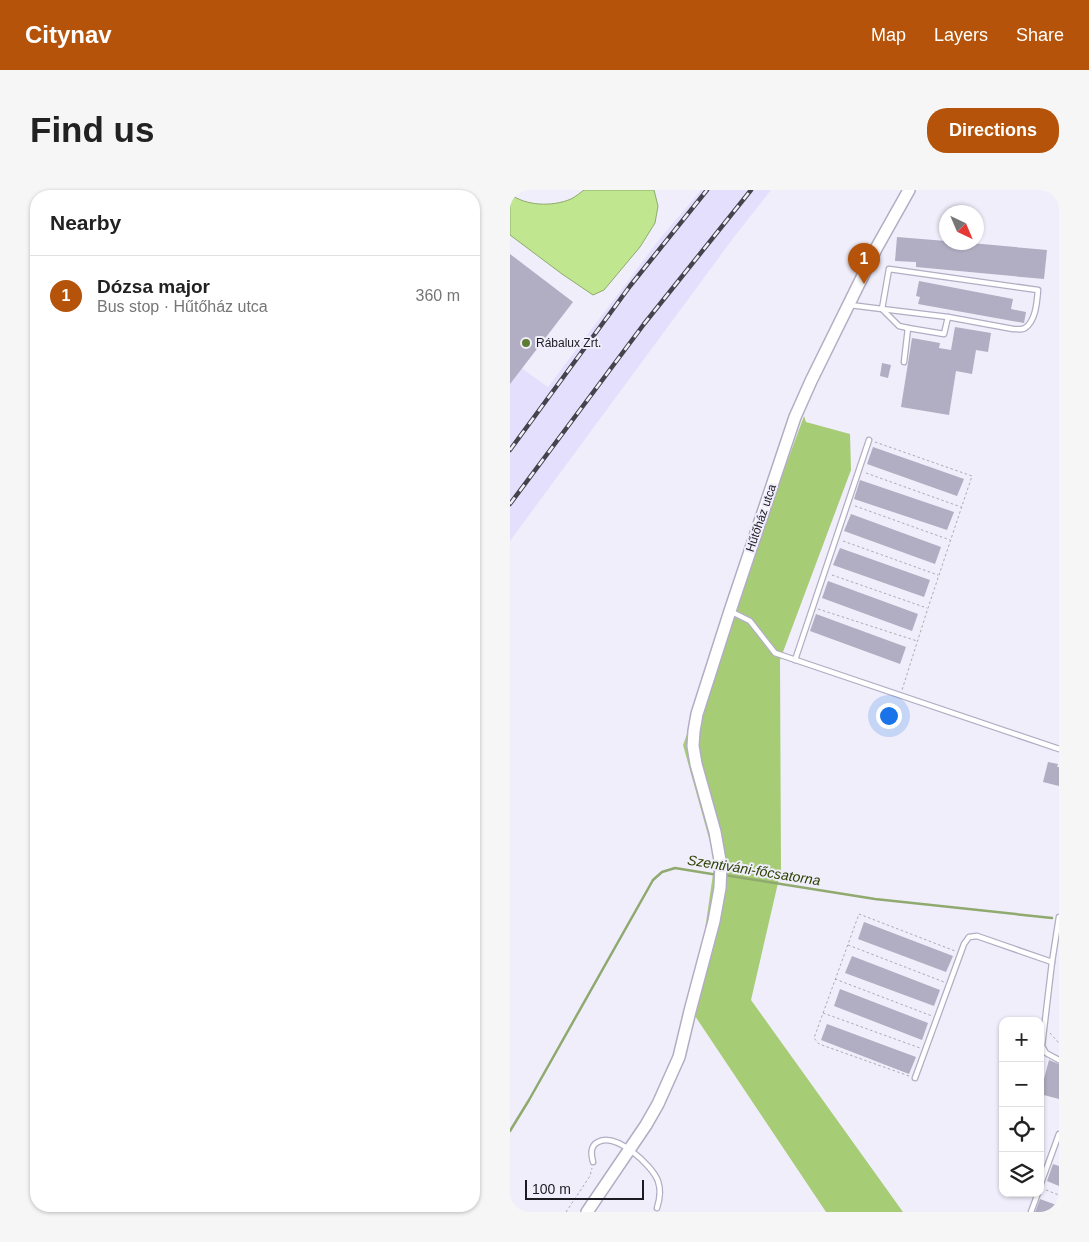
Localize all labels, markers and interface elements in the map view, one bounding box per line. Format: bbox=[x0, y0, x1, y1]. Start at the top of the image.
text: Citynav bbox=[25, 21, 112, 48]
text: Map bbox=[871, 25, 906, 45]
text: Layers bbox=[934, 25, 988, 45]
text: Share bbox=[1016, 25, 1064, 45]
button: Directions bbox=[927, 108, 1059, 153]
text: Find us bbox=[30, 110, 154, 149]
north arrow bbox=[939, 205, 984, 250]
text: Nearby bbox=[50, 211, 121, 234]
pin: 1 bbox=[848, 243, 880, 284]
text: Dózsa major bbox=[97, 276, 210, 297]
text: 1 bbox=[62, 287, 70, 304]
text: 360 m bbox=[416, 287, 460, 304]
text: Bus stop · Hűtőház utca bbox=[97, 298, 268, 315]
place label: Rábalux Zrt. bbox=[536, 336, 601, 350]
marker: Rábalux Zrt. bbox=[520, 337, 532, 349]
street label: Hűtőház utca bbox=[743, 482, 779, 554]
your location bbox=[876, 703, 902, 729]
water label: Szentiváni-főcsatorna bbox=[686, 852, 822, 888]
map controls bbox=[999, 1017, 1044, 1197]
button: + bbox=[999, 1017, 1044, 1062]
button: − bbox=[999, 1062, 1044, 1107]
button: locate bbox=[999, 1107, 1044, 1152]
button: layers bbox=[999, 1152, 1044, 1197]
scale bar bbox=[525, 1177, 644, 1200]
text: 100 m bbox=[532, 1181, 571, 1197]

